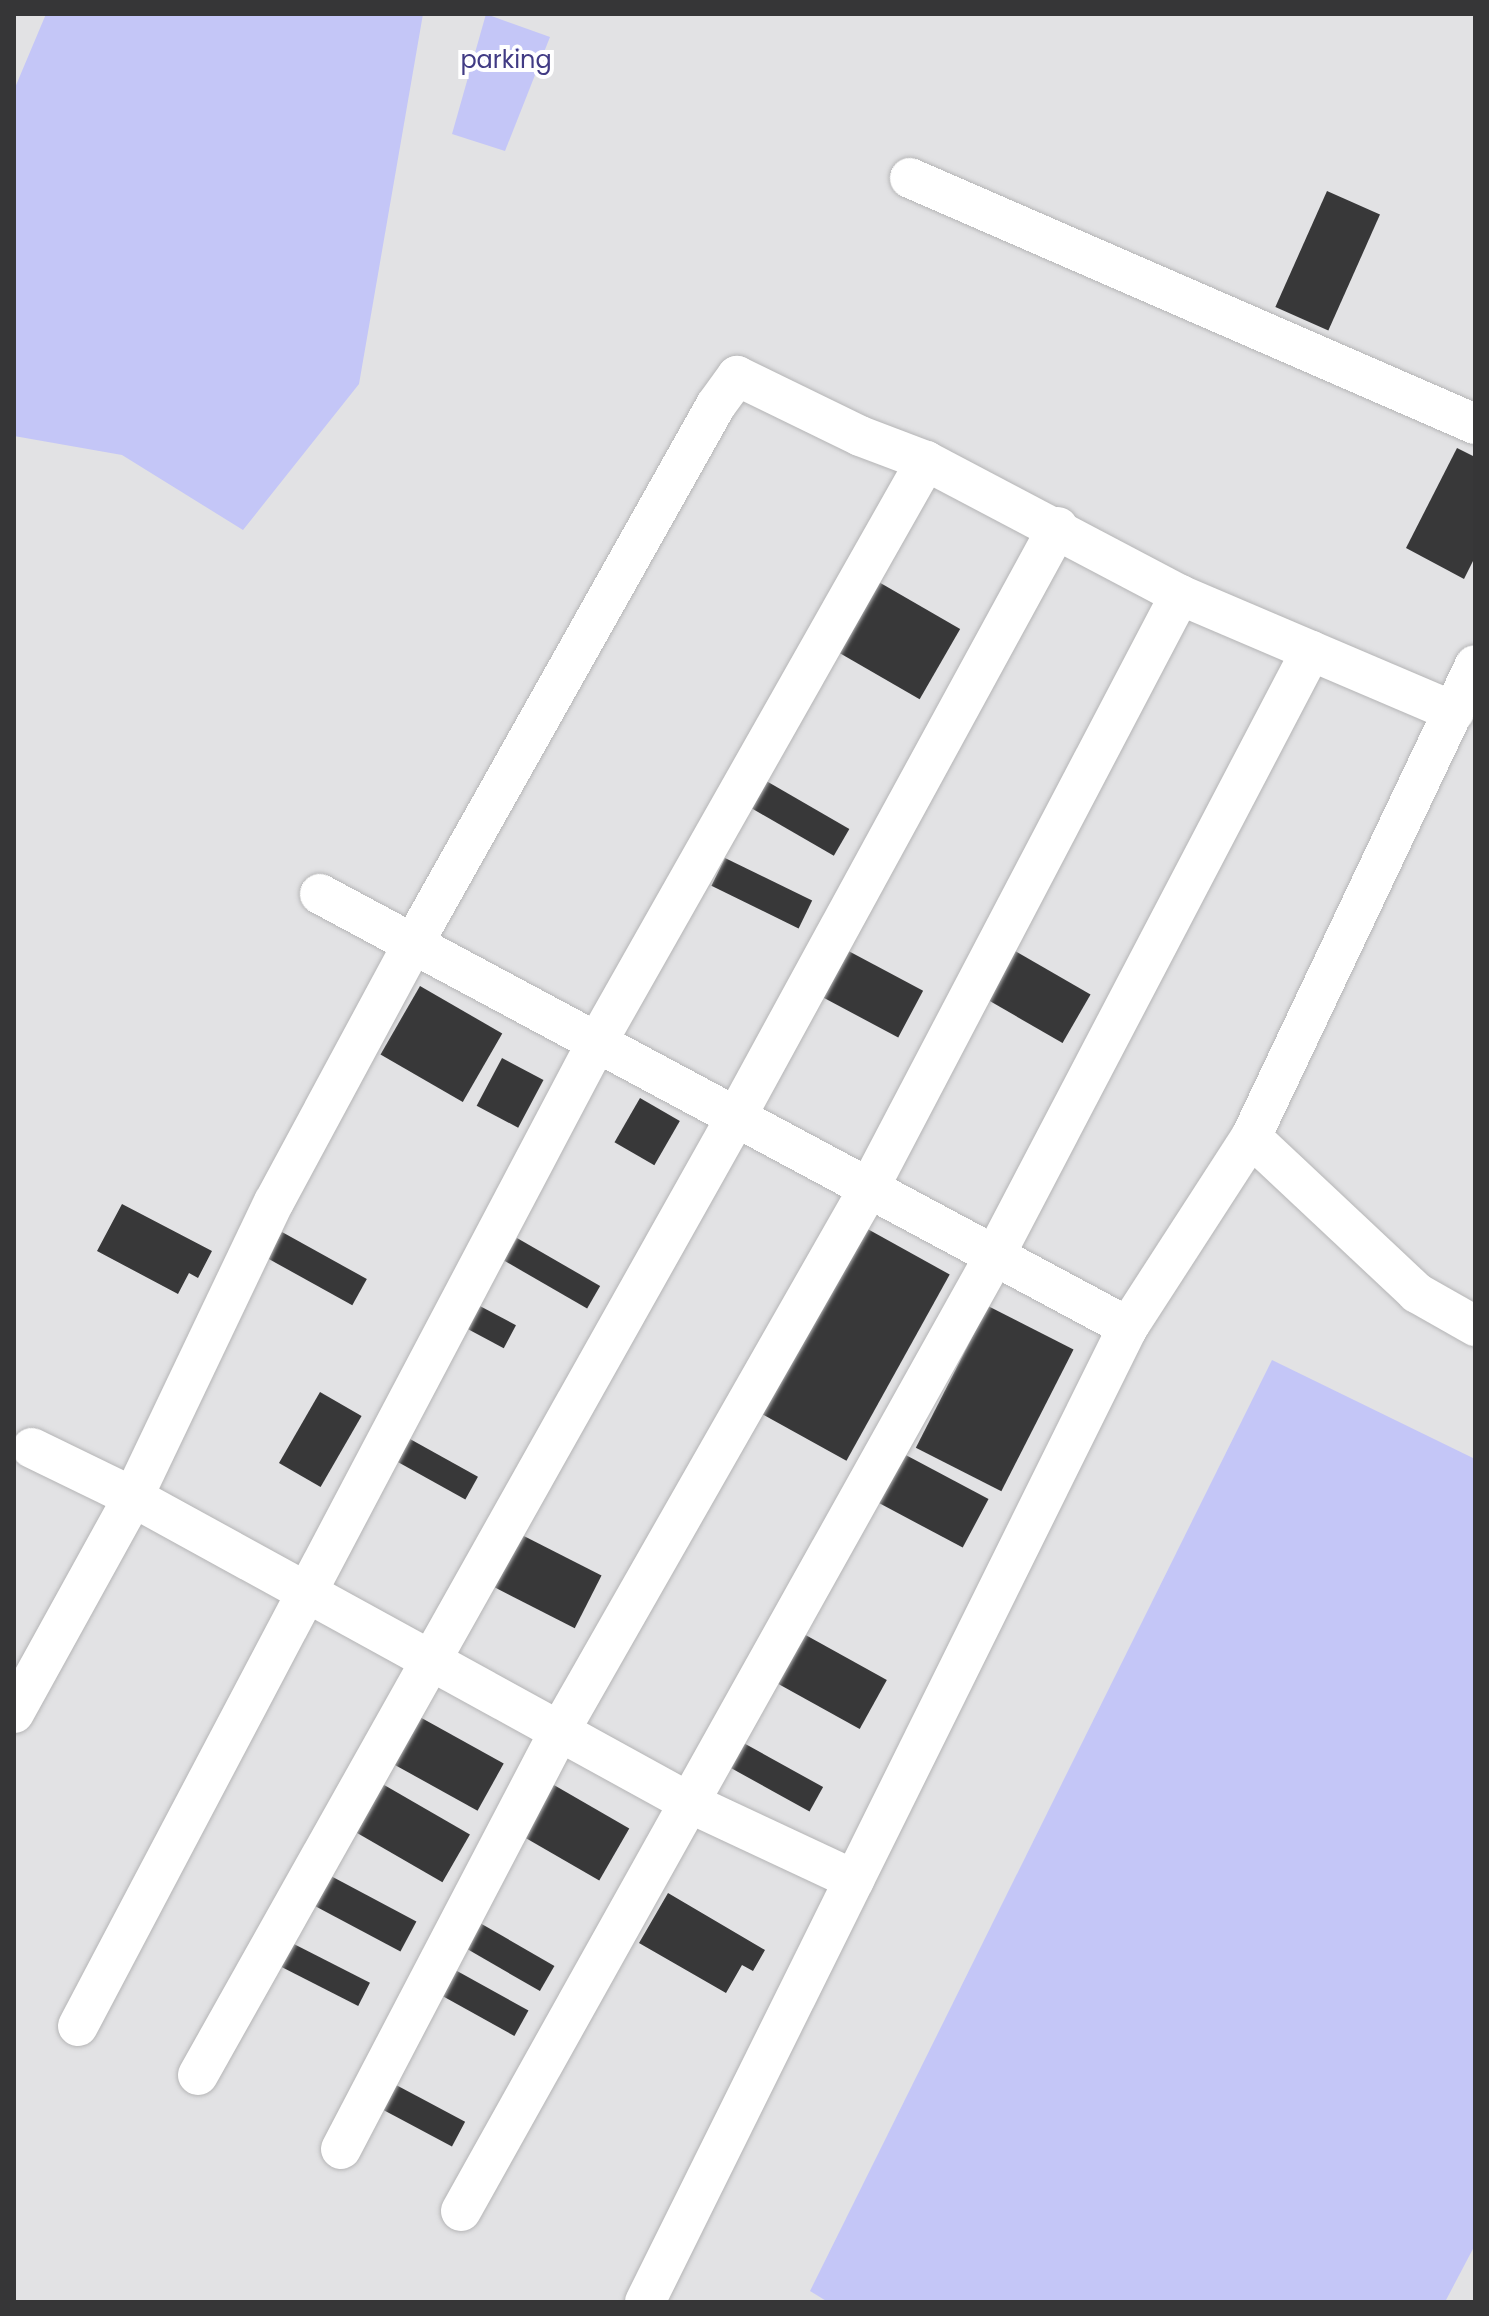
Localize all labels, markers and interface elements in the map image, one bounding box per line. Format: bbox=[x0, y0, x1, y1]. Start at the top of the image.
park label: parking bbox=[460, 46, 552, 74]

